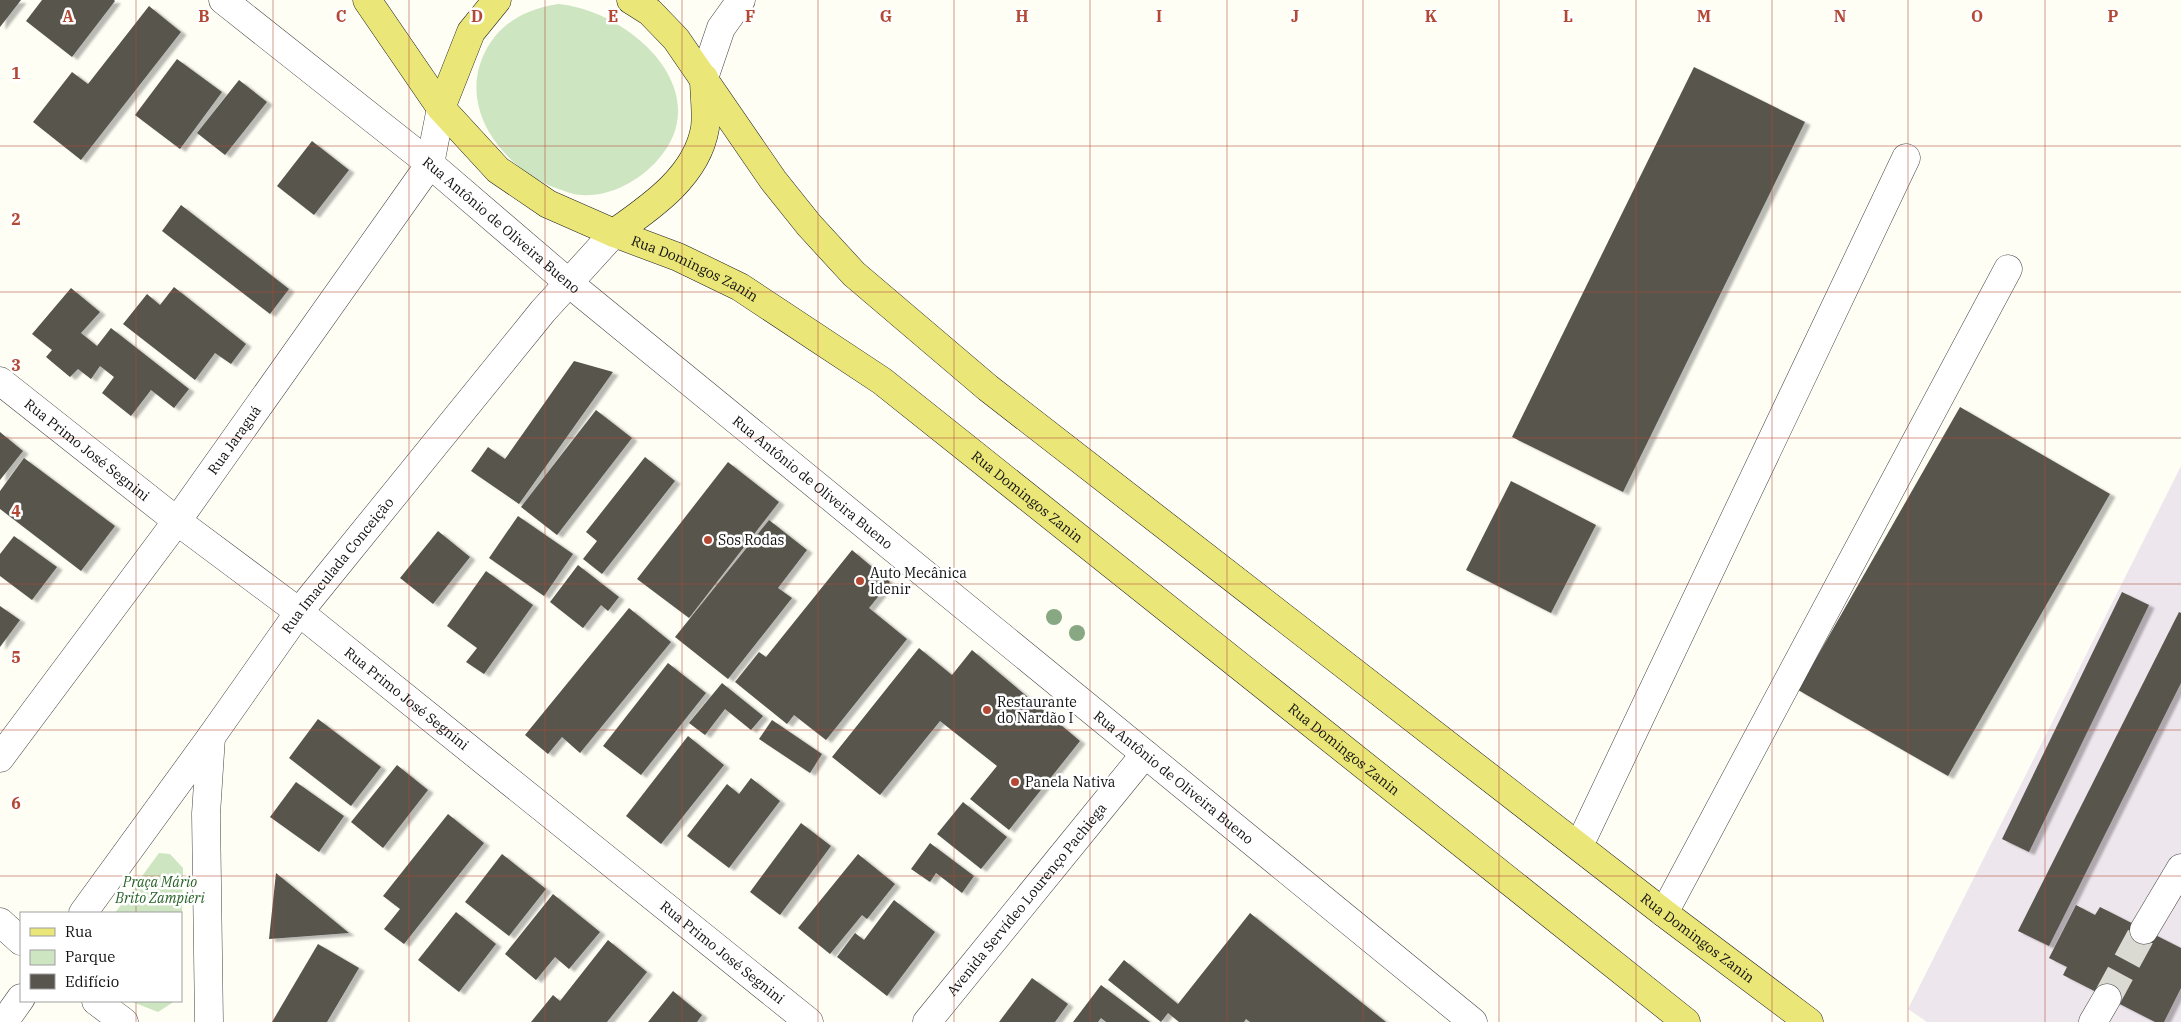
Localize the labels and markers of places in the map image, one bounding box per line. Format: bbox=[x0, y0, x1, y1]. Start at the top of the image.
place label: Sos Rodas bbox=[718, 531, 785, 549]
marker: Sos Rodas bbox=[702, 534, 714, 546]
place label: Auto Mecânica Idenir bbox=[870, 564, 967, 598]
marker: Auto Mecânica Idenir bbox=[854, 575, 866, 587]
place label: Restaurante do Nardão I bbox=[997, 693, 1077, 727]
marker: Restaurante do Nardão I bbox=[981, 704, 993, 716]
place label: Panela Nativa bbox=[1025, 773, 1116, 791]
marker: Panela Nativa bbox=[1009, 776, 1021, 788]

